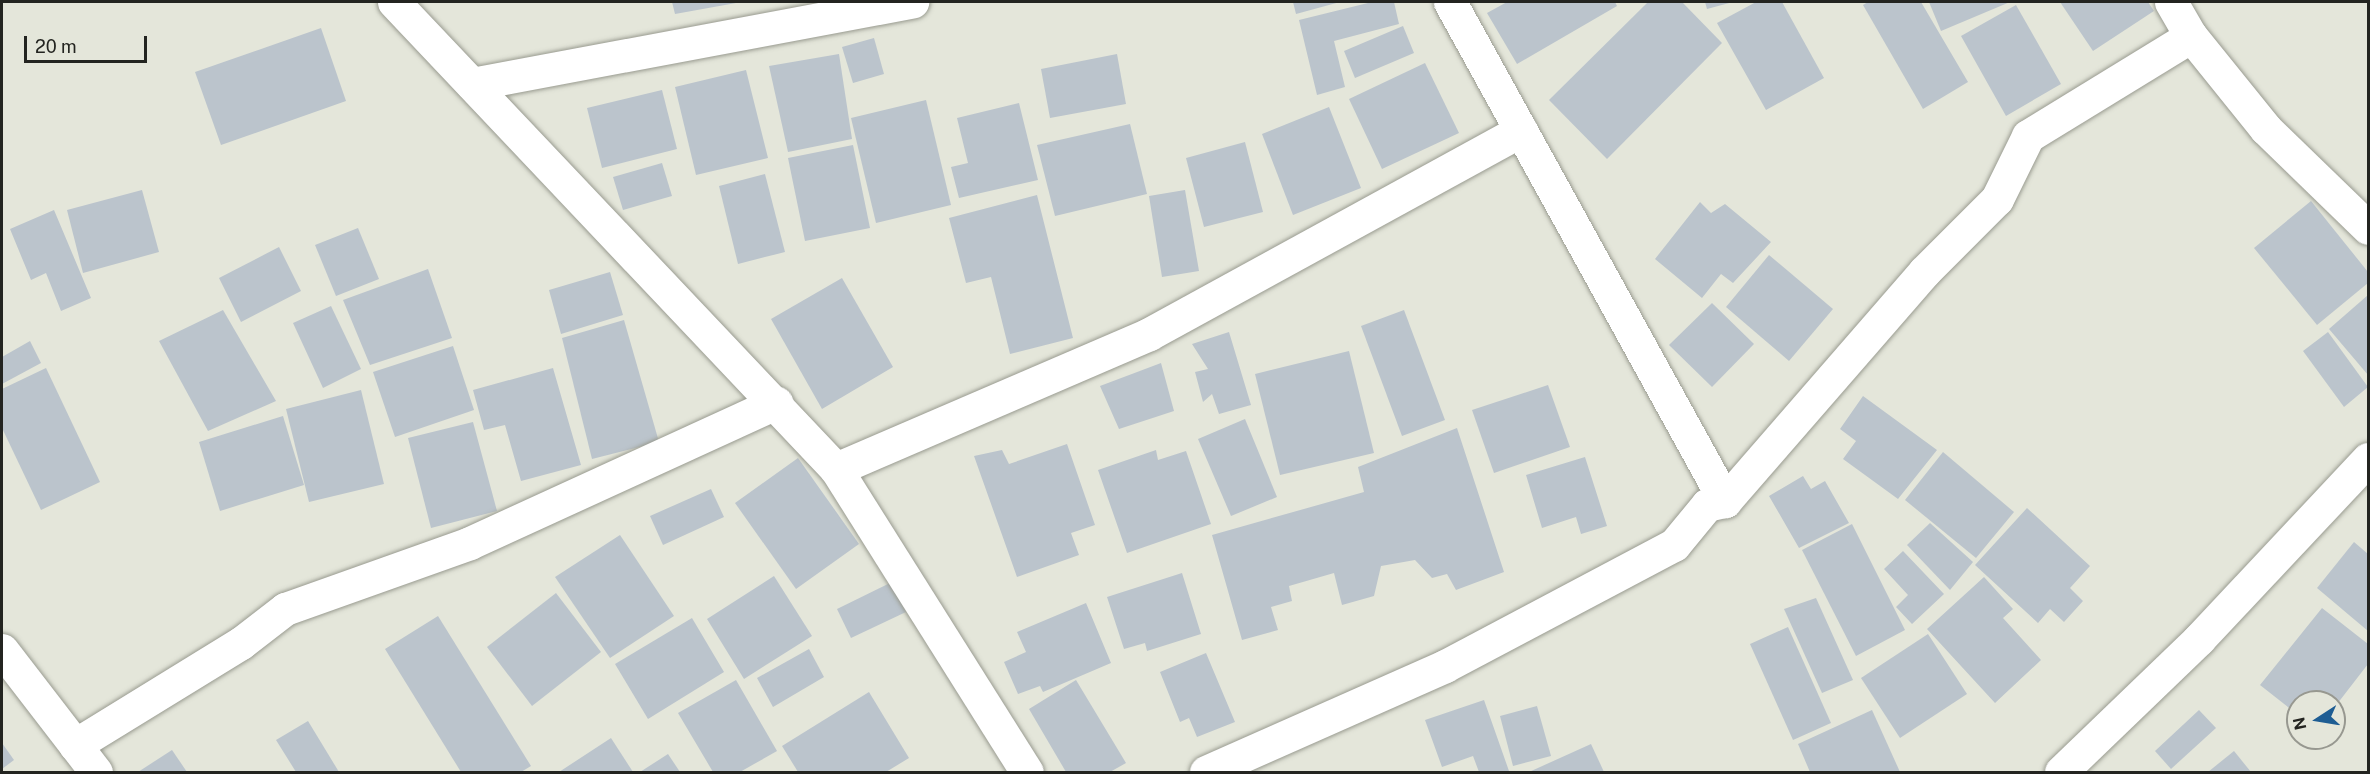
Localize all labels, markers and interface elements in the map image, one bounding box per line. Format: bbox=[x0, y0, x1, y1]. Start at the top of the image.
scale bar bbox=[27, 24, 150, 62]
text: 20 m bbox=[35, 36, 77, 57]
north arrow bbox=[2286, 690, 2346, 750]
text: N bbox=[2289, 715, 2310, 732]

